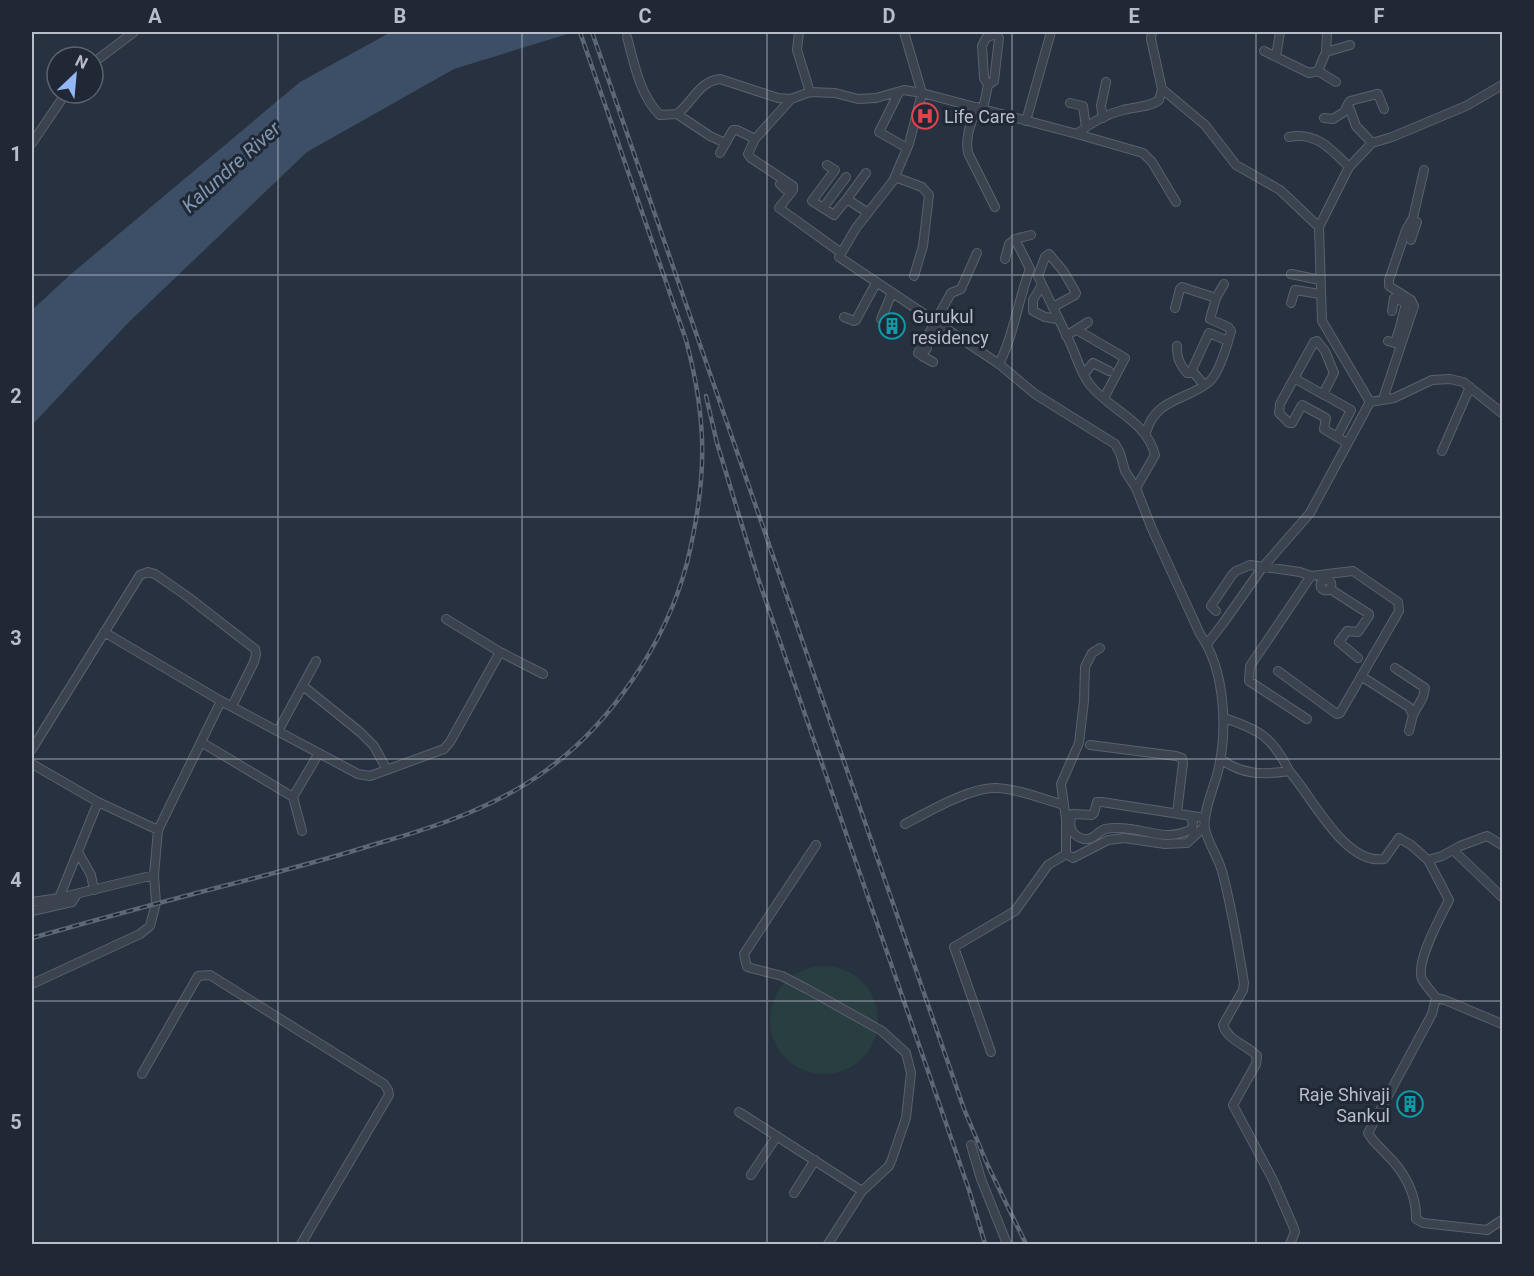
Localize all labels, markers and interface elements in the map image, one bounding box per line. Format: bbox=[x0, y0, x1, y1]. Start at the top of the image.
text: A bbox=[148, 4, 162, 28]
text: B bbox=[394, 4, 406, 28]
text: C bbox=[638, 4, 652, 28]
text: D bbox=[883, 4, 896, 28]
text: E bbox=[1128, 4, 1140, 28]
text: F bbox=[1374, 4, 1385, 28]
north arrow bbox=[45, 45, 105, 105]
text: N bbox=[72, 51, 91, 73]
hospital icon: Life Care bbox=[910, 101, 940, 131]
place label: Life Care bbox=[944, 106, 1015, 127]
water label: Kalundre River bbox=[177, 116, 286, 217]
text: 1 bbox=[10, 142, 22, 166]
place label: Gurukul residency bbox=[912, 306, 989, 348]
building icon: Gurukul residency bbox=[877, 311, 907, 341]
text: 2 bbox=[10, 384, 22, 408]
text: 3 bbox=[10, 626, 22, 650]
text: 4 bbox=[10, 868, 22, 892]
place label: Raje Shivaji Sankul bbox=[1299, 1084, 1390, 1126]
building icon: Raje Shivaji Sankul bbox=[1395, 1089, 1425, 1119]
text: 5 bbox=[10, 1110, 22, 1134]

